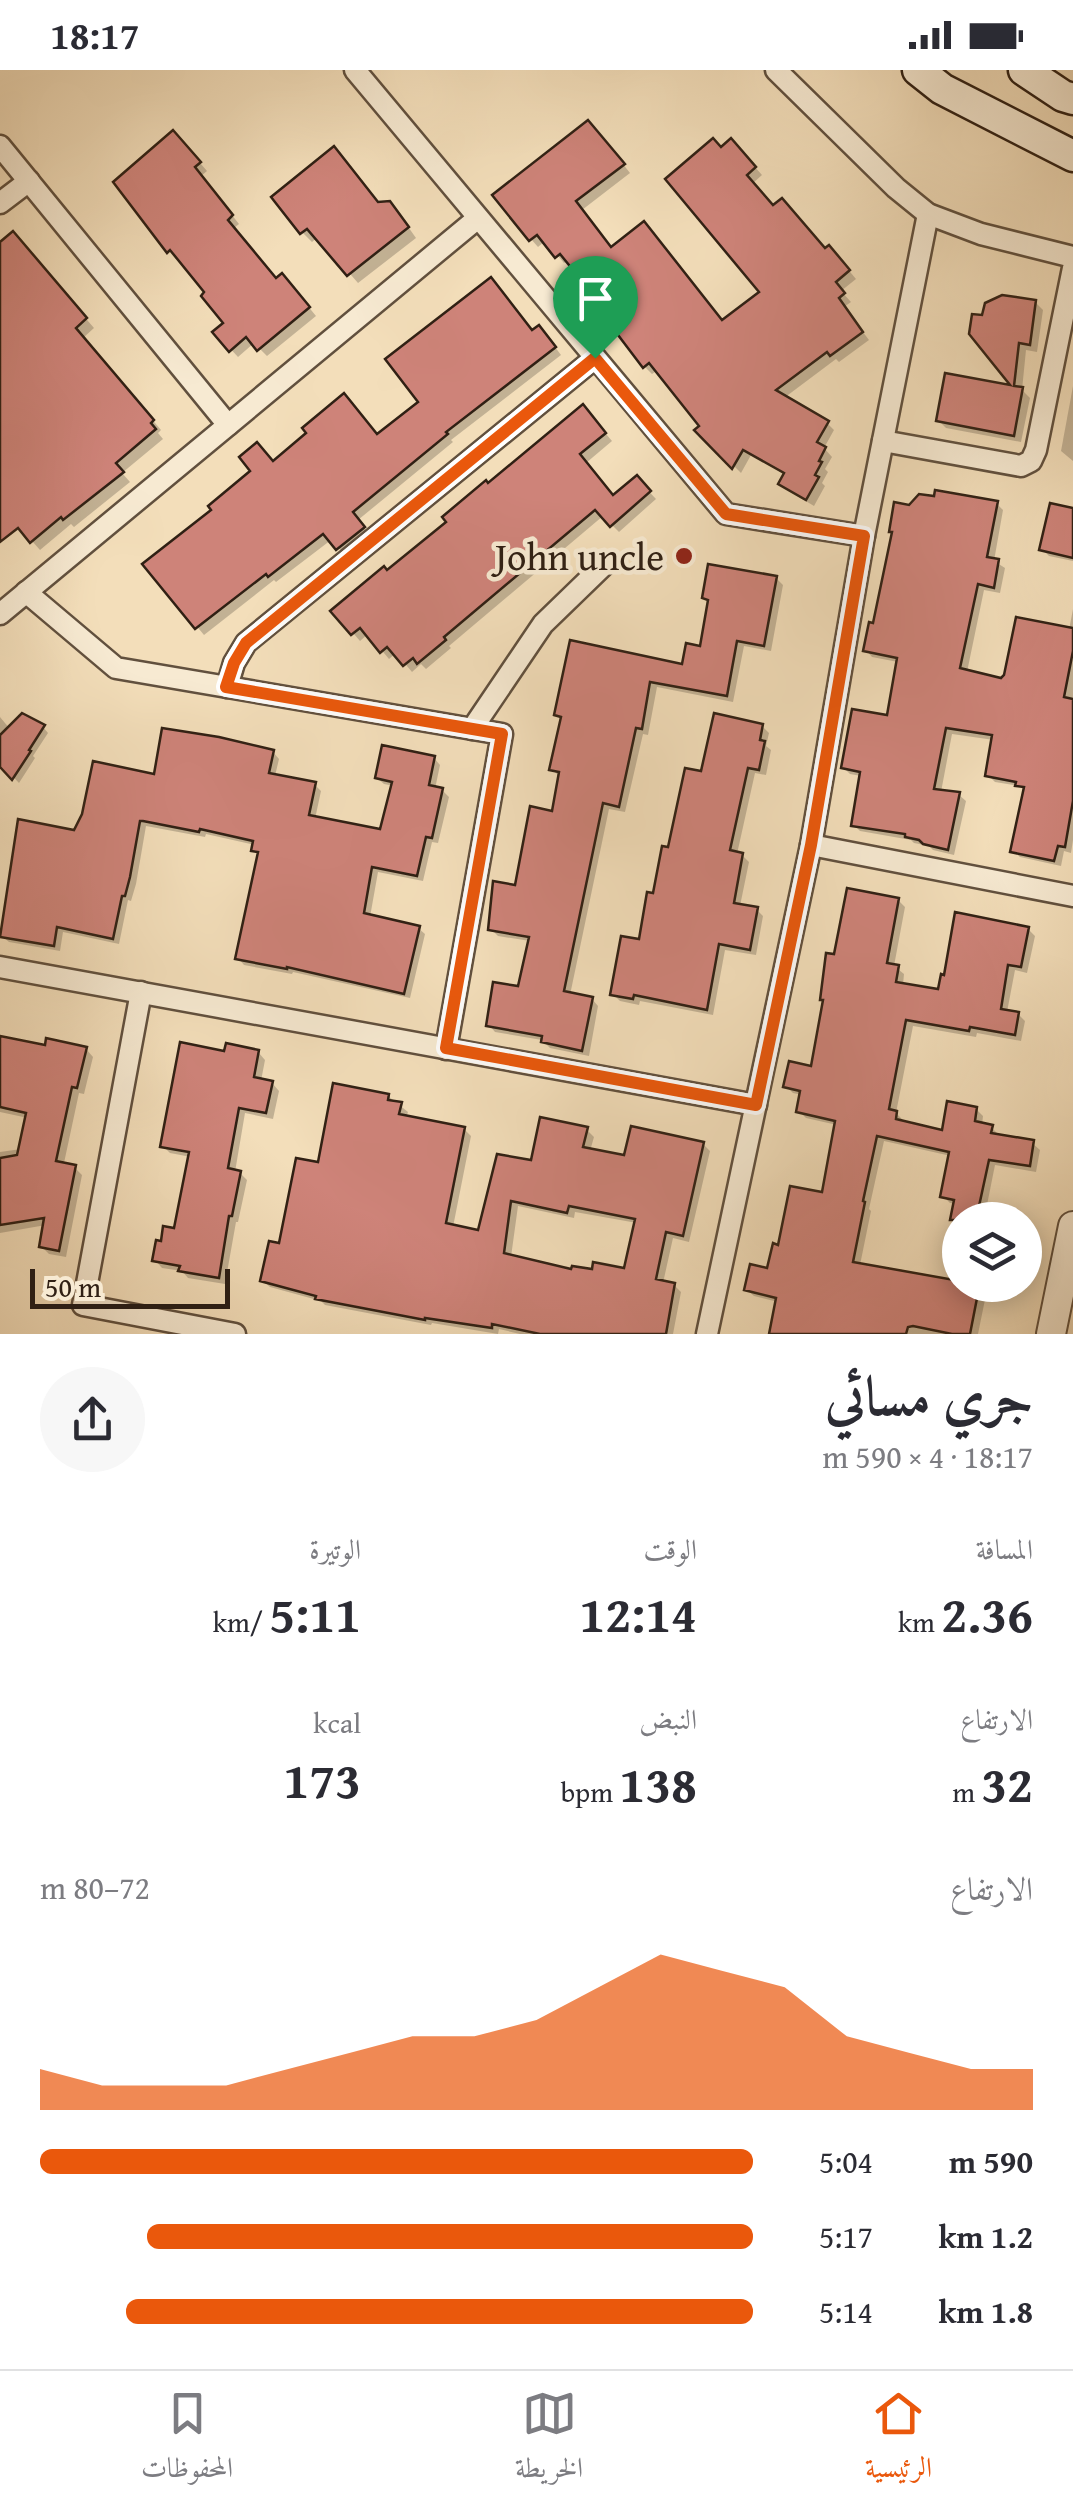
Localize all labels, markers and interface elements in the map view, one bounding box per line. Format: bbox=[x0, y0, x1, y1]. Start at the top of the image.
text: 18:17 bbox=[50, 7, 140, 63]
pin bbox=[553, 256, 638, 359]
icon: arrive bbox=[568, 271, 623, 326]
place label: John uncle bbox=[491, 528, 664, 584]
marker: John uncle bbox=[673, 545, 695, 567]
map controls bbox=[942, 1202, 1042, 1302]
button: layers bbox=[942, 1202, 1042, 1302]
scale bar bbox=[30, 1264, 230, 1308]
text: 50 m bbox=[45, 1266, 101, 1307]
text: جري مسائي bbox=[825, 1355, 1033, 1435]
button: share bbox=[40, 1367, 145, 1472]
text: 18:17 · 4 × 590 m bbox=[822, 1433, 1033, 1480]
text: الوتيرة bbox=[309, 1528, 361, 1569]
text: الوقت bbox=[643, 1528, 697, 1569]
text: المسافة bbox=[976, 1528, 1033, 1569]
text: 5:11 bbox=[269, 1577, 361, 1650]
text: 12:14 bbox=[579, 1577, 697, 1650]
text: 2.36 bbox=[941, 1577, 1033, 1650]
text: /km bbox=[213, 1601, 269, 1642]
text: km bbox=[898, 1601, 941, 1642]
text: النبض bbox=[639, 1698, 697, 1739]
text: الارتفاع bbox=[960, 1698, 1033, 1739]
text: kcal bbox=[313, 1702, 361, 1743]
text: 173 bbox=[283, 1743, 361, 1816]
text: 138 bbox=[619, 1747, 697, 1820]
text: 32 bbox=[981, 1747, 1033, 1820]
text: bpm bbox=[561, 1771, 619, 1812]
text: m bbox=[952, 1771, 981, 1812]
text: 72–80 m bbox=[40, 1864, 150, 1911]
text: الارتفاع bbox=[950, 1865, 1033, 1912]
text: 5:04 bbox=[819, 2138, 873, 2185]
text: 590 m bbox=[949, 2138, 1033, 2185]
text: 5:17 bbox=[819, 2213, 873, 2260]
text: 1.2 km bbox=[938, 2213, 1033, 2260]
text: 5:14 bbox=[819, 2288, 873, 2335]
text: 1.8 km bbox=[938, 2288, 1033, 2335]
tab: المحفوظات bbox=[141, 2386, 233, 2495]
tab: الخريطة bbox=[515, 2386, 583, 2495]
tab: الرئيسية bbox=[865, 2386, 932, 2495]

